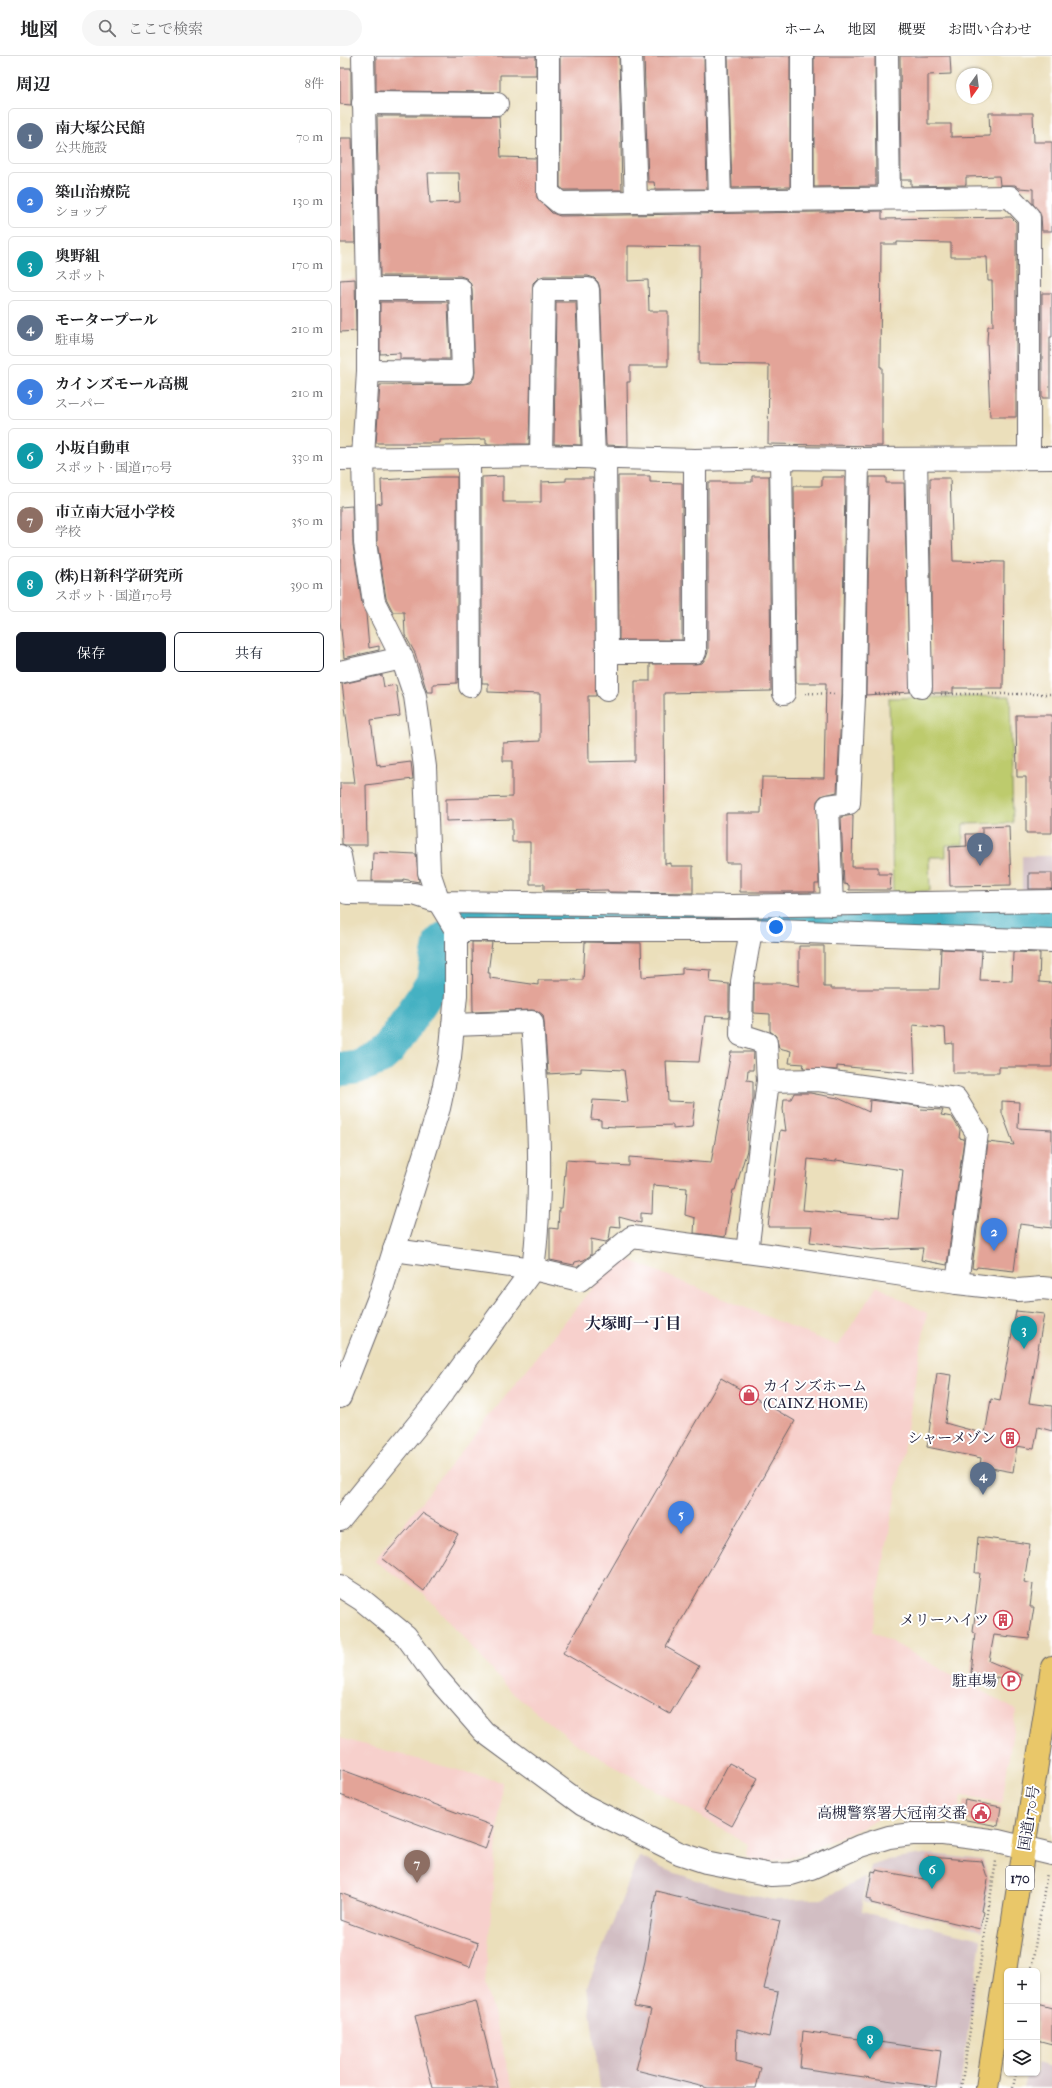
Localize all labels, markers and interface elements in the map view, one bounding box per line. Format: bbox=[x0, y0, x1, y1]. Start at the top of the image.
search box bbox=[82, 10, 362, 46]
icon: search bbox=[96, 17, 118, 39]
text: 地図 bbox=[20, 19, 58, 41]
text: ここで検索 bbox=[128, 20, 203, 38]
text: ホーム bbox=[784, 21, 826, 38]
text: 地図 bbox=[848, 21, 876, 38]
text: 概要 bbox=[898, 21, 926, 38]
text: お問い合わせ bbox=[948, 21, 1032, 38]
north arrow bbox=[956, 68, 992, 104]
text: 周辺 bbox=[16, 74, 50, 94]
text: 8件 bbox=[304, 76, 324, 91]
text: 南大塚公民館 bbox=[55, 119, 145, 137]
text: 1 bbox=[28, 129, 32, 144]
text: 70 m bbox=[296, 129, 323, 144]
text: 公共施設 bbox=[55, 140, 107, 155]
text: 築山治療院 bbox=[55, 183, 130, 201]
text: 2 bbox=[27, 193, 33, 208]
text: 130 m bbox=[292, 193, 323, 208]
text: ショップ bbox=[55, 204, 107, 219]
text: 奥野組 bbox=[55, 247, 100, 265]
text: 3 bbox=[27, 257, 33, 272]
text: 170 m bbox=[291, 257, 323, 272]
text: スポット bbox=[55, 268, 107, 283]
text: モータープール bbox=[55, 311, 158, 329]
text: 4 bbox=[26, 321, 34, 336]
text: 210 m bbox=[291, 321, 323, 336]
text: 駐車場 bbox=[55, 332, 94, 347]
text: カインズモール高槻 bbox=[55, 375, 188, 393]
text: 5 bbox=[27, 385, 33, 400]
text: 210 m bbox=[291, 385, 323, 400]
text: スーパー bbox=[55, 396, 106, 411]
text: 小坂自動車 bbox=[55, 439, 130, 457]
text: 6 bbox=[26, 449, 34, 464]
text: 330 m bbox=[292, 449, 323, 464]
text: スポット · 国道170号 bbox=[55, 460, 172, 475]
text: 市立南大冠小学校 bbox=[55, 503, 175, 521]
text: 7 bbox=[27, 513, 33, 528]
text: 350 m bbox=[291, 513, 323, 528]
text: 学校 bbox=[55, 524, 81, 539]
text: (株)日新科学研究所 bbox=[55, 567, 183, 585]
text: 8 bbox=[27, 577, 33, 592]
text: 390 m bbox=[290, 577, 323, 592]
text: スポット · 国道170号 bbox=[55, 588, 172, 603]
button: 保存 bbox=[16, 632, 166, 672]
button: 共有 bbox=[174, 632, 324, 672]
pin: 1 bbox=[967, 833, 993, 866]
your location bbox=[766, 917, 786, 937]
pin: 2 bbox=[981, 1218, 1007, 1251]
district label: 大塚町一丁目 bbox=[585, 1314, 681, 1333]
pin: 3 bbox=[1011, 1316, 1037, 1349]
place label: カインズホーム (CAINZ HOME) bbox=[763, 1377, 868, 1412]
shop icon: カインズホーム (CAINZ HOME) bbox=[738, 1384, 760, 1406]
building icon: シャーメゾン bbox=[999, 1427, 1021, 1449]
place label: シャーメゾン bbox=[907, 1429, 996, 1447]
pin: 4 bbox=[970, 1462, 996, 1495]
pin: 5 bbox=[668, 1501, 694, 1534]
building icon: メリーハイツ bbox=[992, 1609, 1014, 1631]
place label: メリーハイツ bbox=[900, 1611, 989, 1629]
parking icon: 駐車場 bbox=[1000, 1670, 1022, 1692]
place label: 駐車場 bbox=[952, 1672, 997, 1690]
street label: 国道170号 bbox=[1015, 1784, 1043, 1852]
public building icon: 高槻警察署大冠南交番 bbox=[970, 1802, 992, 1824]
place label: 高槻警察署大冠南交番 bbox=[817, 1804, 967, 1822]
pin: 7 bbox=[404, 1850, 430, 1883]
pin: 6 bbox=[919, 1856, 945, 1889]
road number: 170 bbox=[1006, 1866, 1034, 1890]
map controls bbox=[1004, 1968, 1040, 2076]
button: + bbox=[1004, 1968, 1040, 2004]
button: − bbox=[1004, 2004, 1040, 2040]
pin: 8 bbox=[857, 2026, 883, 2059]
button: layers bbox=[1004, 2040, 1040, 2076]

